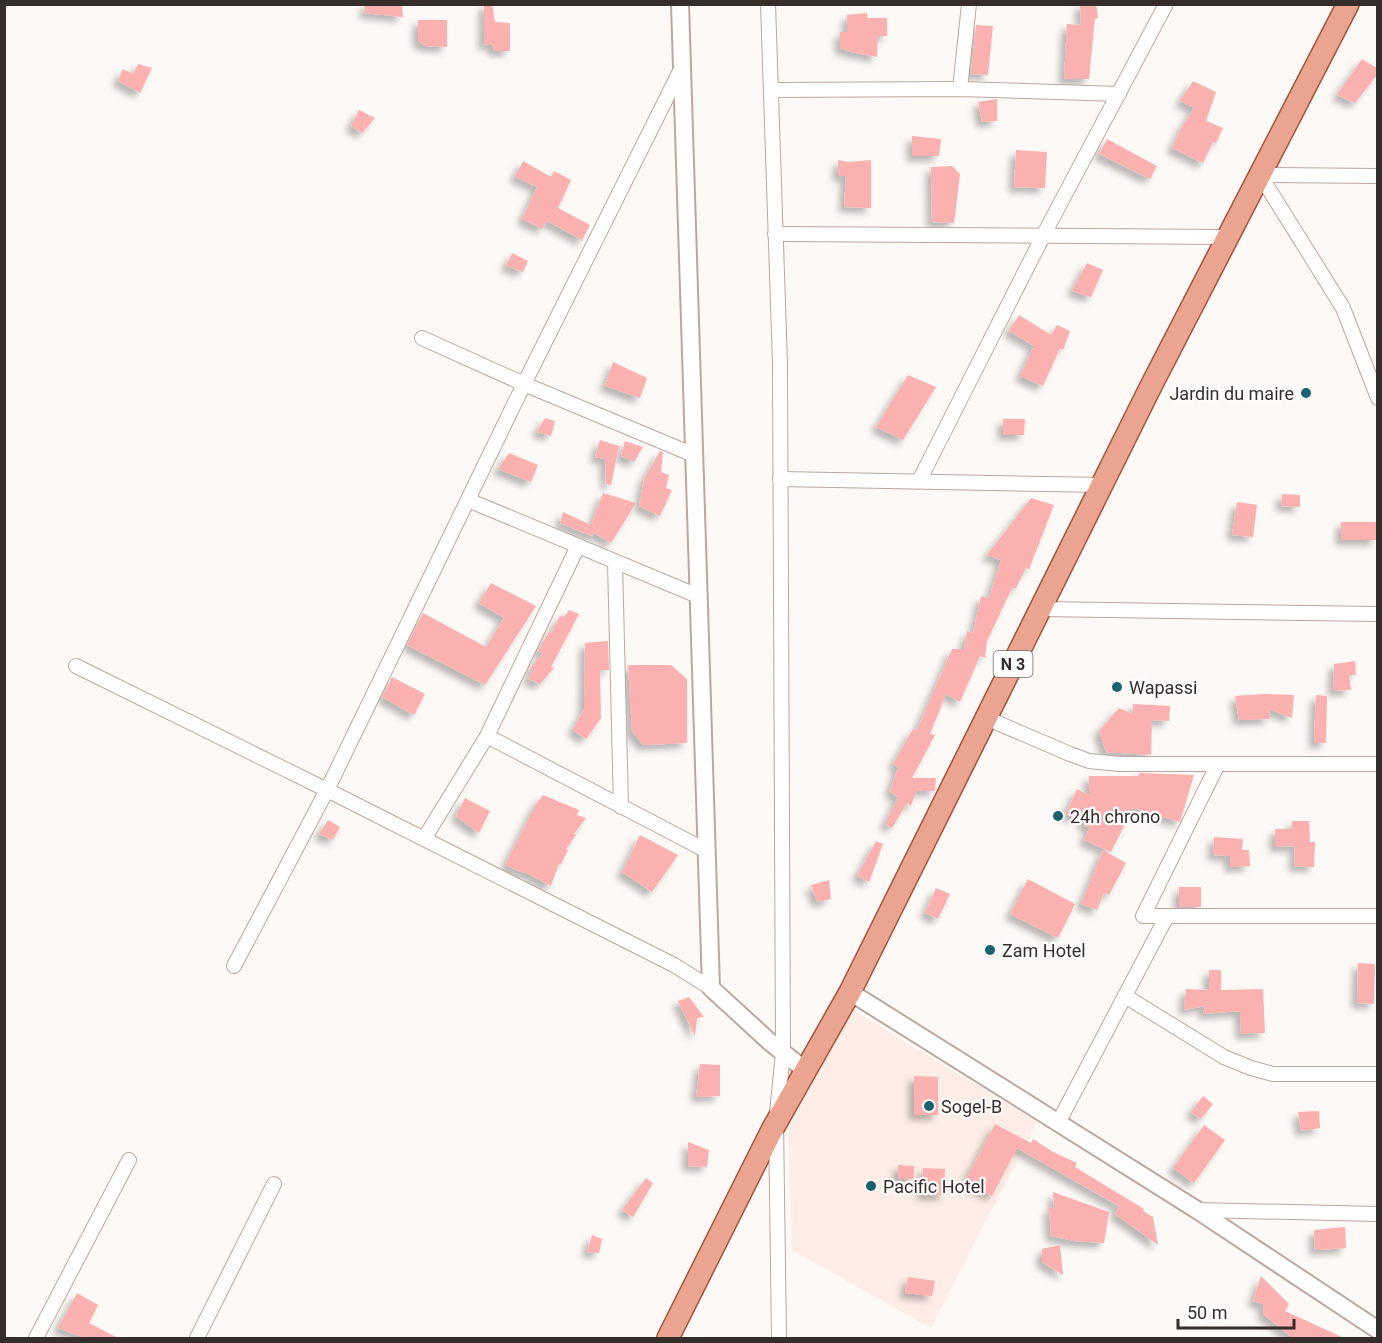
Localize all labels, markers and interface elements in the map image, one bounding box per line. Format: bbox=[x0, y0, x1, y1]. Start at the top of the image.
place label: Jardin du maire bbox=[1169, 383, 1294, 404]
marker: Jardin du maire bbox=[1299, 386, 1313, 400]
road number: N 3 bbox=[994, 651, 1032, 677]
place label: Wapassi bbox=[1129, 677, 1197, 698]
marker: Wapassi bbox=[1110, 680, 1124, 694]
place label: 24h chrono bbox=[1070, 806, 1160, 827]
marker: 24h chrono bbox=[1051, 809, 1065, 823]
place label: Zam Hotel bbox=[1002, 940, 1086, 961]
marker: Zam Hotel bbox=[983, 943, 997, 957]
place label: Sogel-B bbox=[941, 1096, 1002, 1117]
marker: Sogel-B bbox=[922, 1099, 936, 1113]
place label: Pacific Hotel bbox=[883, 1176, 985, 1197]
marker: Pacific Hotel bbox=[864, 1179, 878, 1193]
scale bar bbox=[1178, 1292, 1294, 1330]
text: 50 m bbox=[1187, 1302, 1227, 1323]

